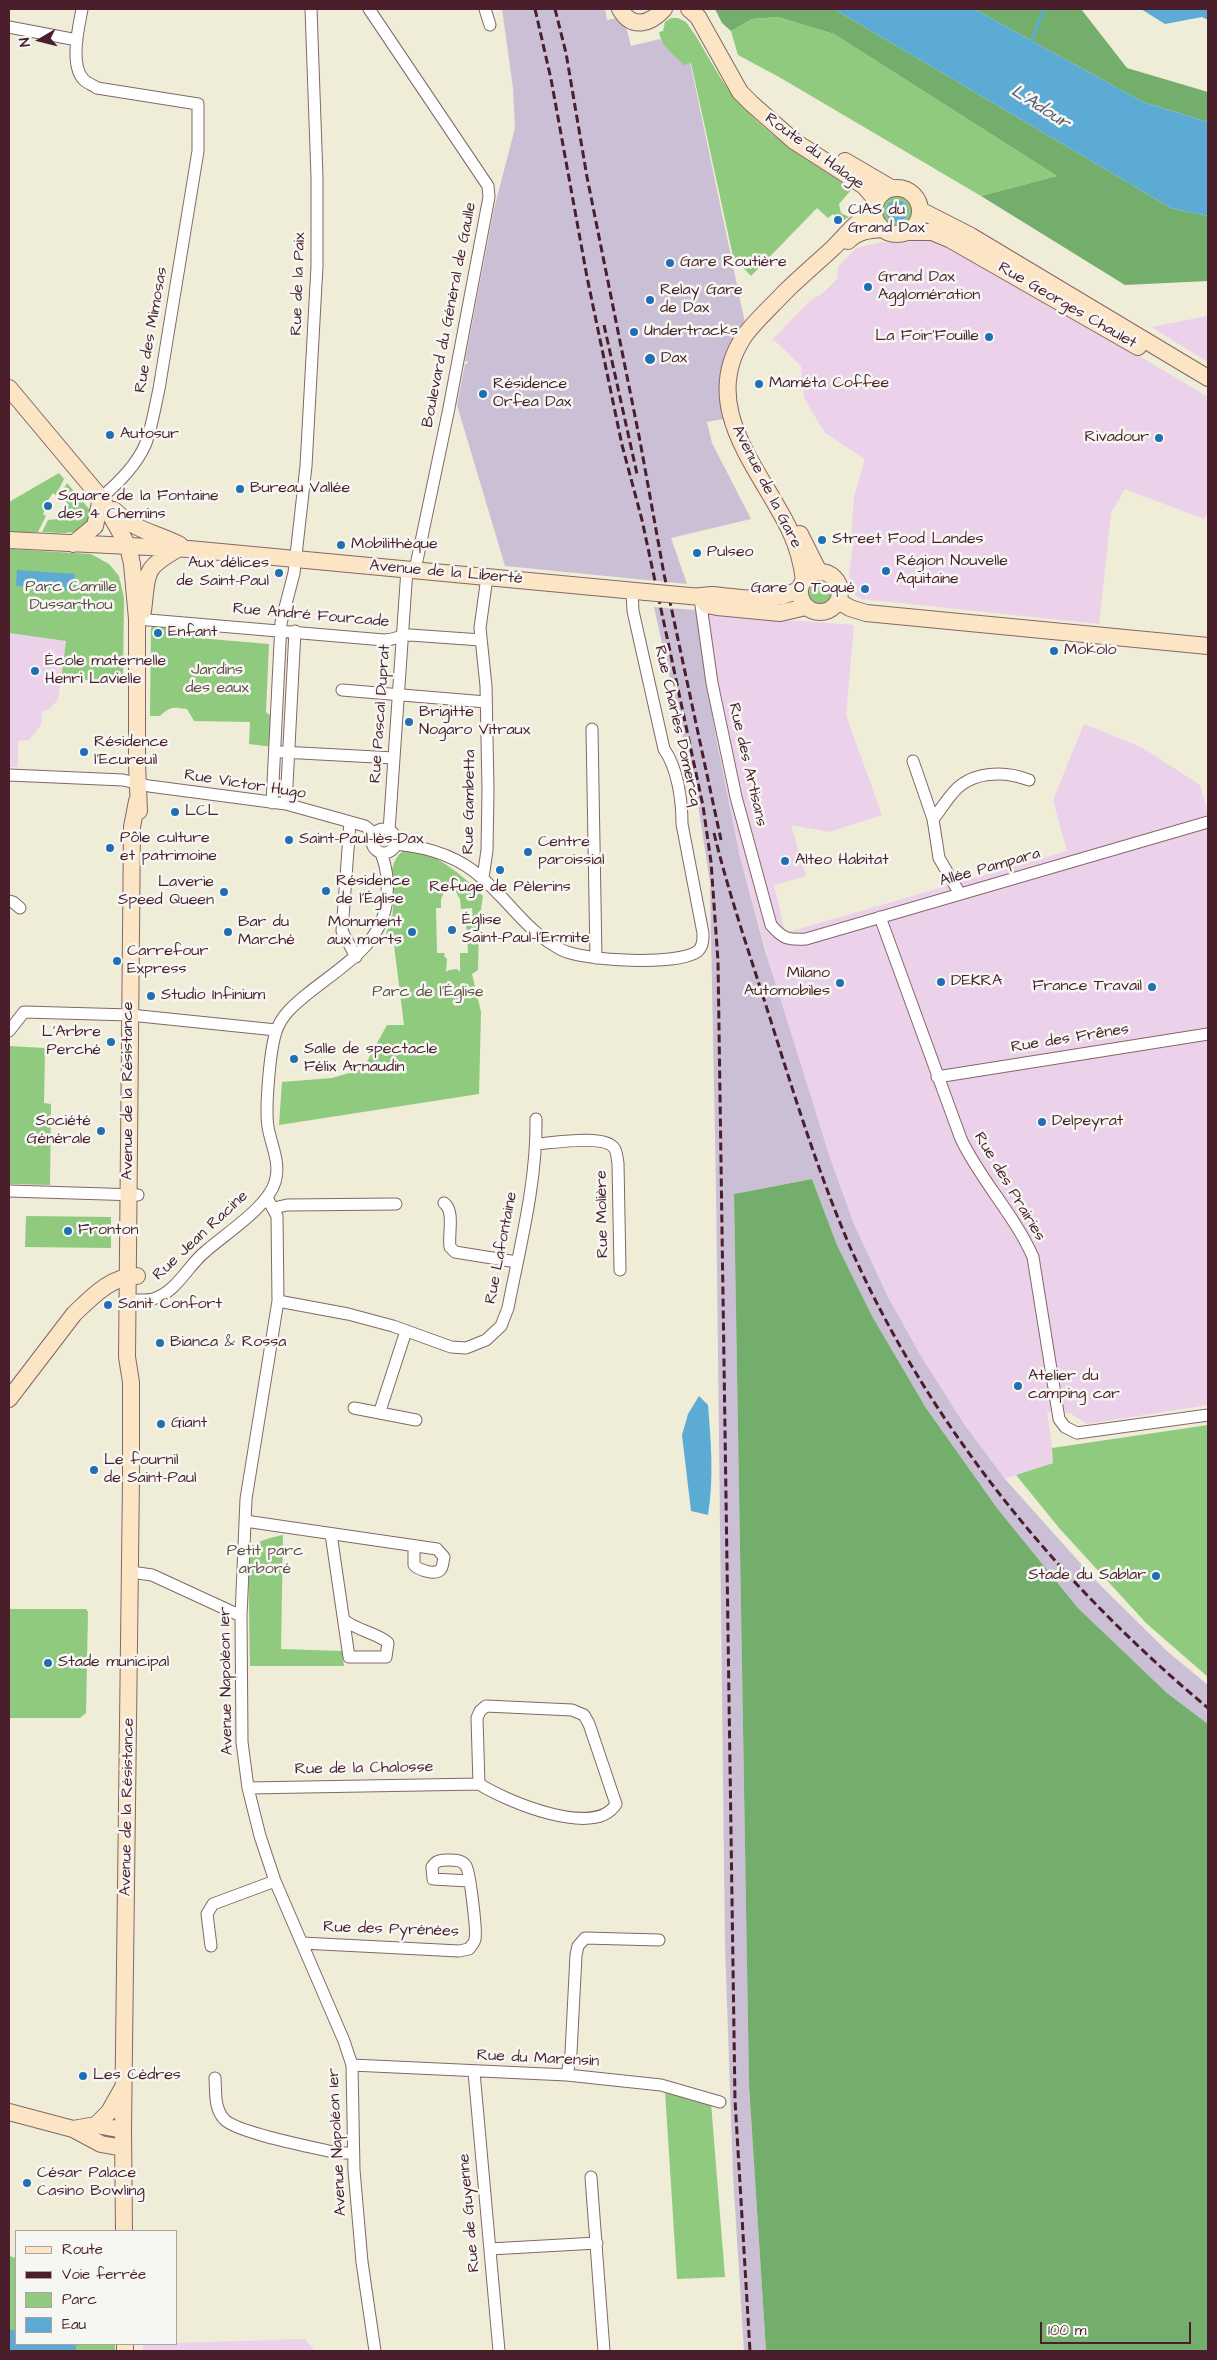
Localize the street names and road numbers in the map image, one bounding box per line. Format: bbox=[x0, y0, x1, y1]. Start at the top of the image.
street label: Route du Halage bbox=[761, 109, 867, 195]
street label: Boulevard du Général de Gaulle bbox=[419, 201, 481, 429]
street label: Rue de la Paix bbox=[288, 232, 310, 336]
street label: Rue Georges Chaulet bbox=[994, 259, 1140, 353]
street label: Rue des Mimosas bbox=[132, 266, 172, 394]
street label: Avenue de la Gare bbox=[727, 422, 805, 552]
street label: Avenue de la Liberté bbox=[369, 557, 523, 589]
street label: Rue André Fourcade bbox=[232, 600, 390, 632]
street label: Rue Pascal Duprat bbox=[367, 644, 395, 784]
street label: Rue Charles Domercq bbox=[649, 644, 705, 808]
street label: Rue des Artisans bbox=[723, 701, 771, 829]
street label: Rue Gambetta bbox=[459, 749, 481, 855]
street label: Rue Victor Hugo bbox=[183, 766, 307, 804]
street label: Allée Pampara bbox=[937, 844, 1043, 892]
street label: Avenue de la Résistance bbox=[119, 1002, 139, 1180]
street label: Rue des Frênes bbox=[1010, 1020, 1130, 1058]
street label: Rue des Prairies bbox=[969, 1129, 1049, 1245]
street label: Rue Molière bbox=[593, 1170, 613, 1258]
street label: Rue Jean Racine bbox=[149, 1187, 253, 1285]
street label: Rue Lafontaine bbox=[482, 1190, 522, 1306]
street label: Avenue Napoléon 1er bbox=[216, 1607, 238, 1755]
street label: Avenue de la Résistance bbox=[117, 1718, 139, 1896]
street label: Rue de la Chalosse bbox=[295, 1758, 433, 1780]
street label: Rue des Pyrénées bbox=[323, 1918, 459, 1942]
street label: Rue du Marensin bbox=[476, 2046, 600, 2072]
street label: Avenue Napoléon 1er bbox=[325, 2067, 351, 2217]
street label: Rue de Guyenne bbox=[455, 2153, 485, 2273]

